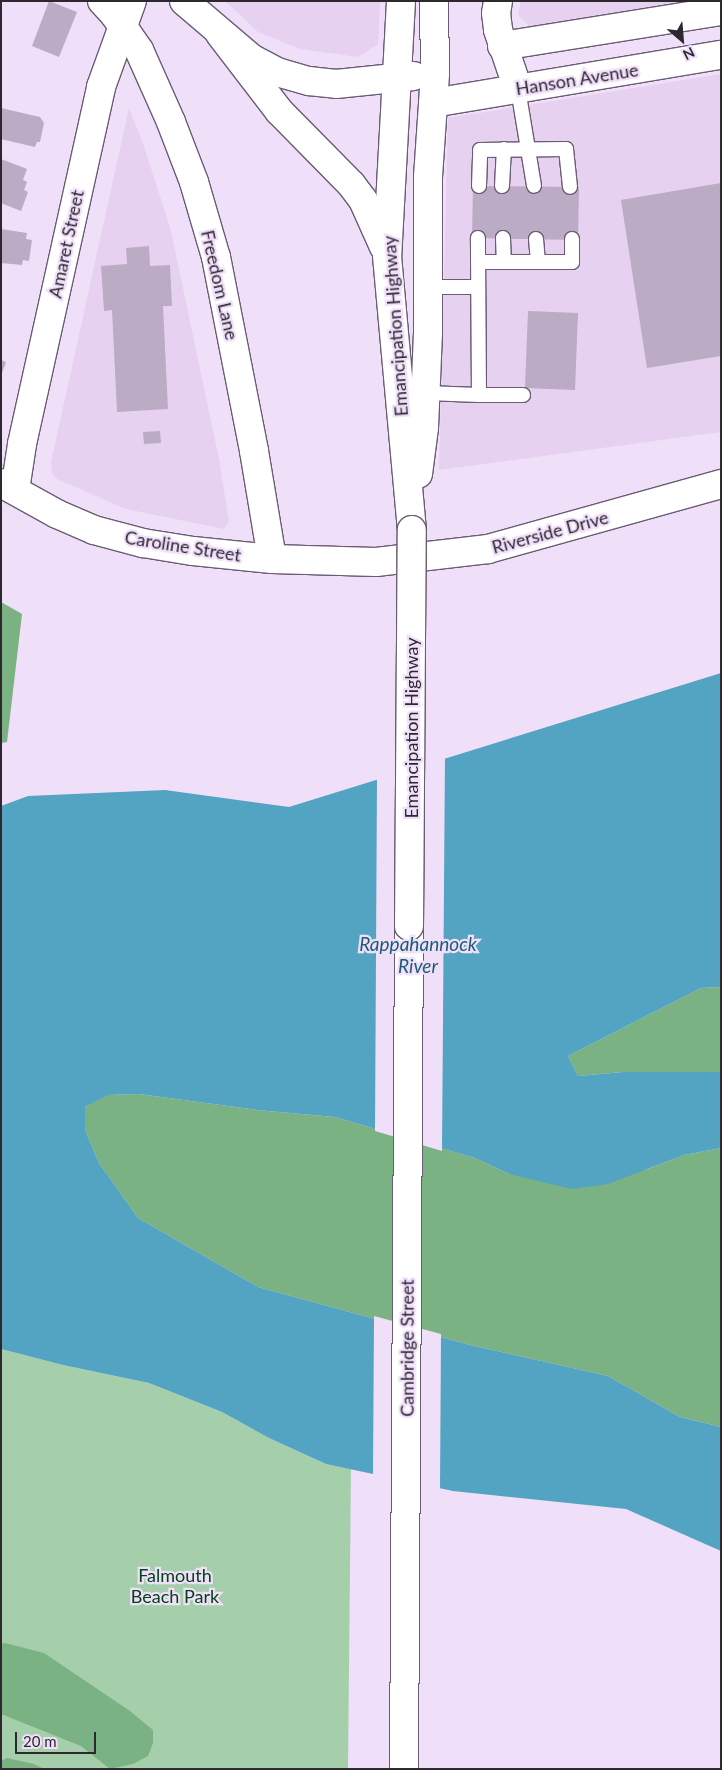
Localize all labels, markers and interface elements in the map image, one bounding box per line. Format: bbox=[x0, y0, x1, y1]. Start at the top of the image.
north arrow bbox=[657, 15, 707, 65]
text: N bbox=[680, 44, 698, 64]
street label: Hanson Avenue bbox=[514, 59, 640, 99]
street label: Amaret Street bbox=[44, 188, 88, 300]
street label: Freedom Lane bbox=[197, 228, 243, 342]
street label: Emancipation Highway bbox=[378, 235, 412, 417]
street label: Riverside Drive bbox=[489, 506, 611, 558]
street label: Caroline Street bbox=[123, 526, 243, 566]
street label: Emancipation Highway bbox=[400, 637, 422, 819]
water label: Rappahannock River bbox=[359, 933, 477, 977]
street label: Cambridge Street bbox=[396, 1279, 418, 1417]
park label: Falmouth Beach Park bbox=[131, 1565, 219, 1608]
scale bar bbox=[18, 1722, 99, 1754]
text: 20 m bbox=[23, 1732, 57, 1750]

